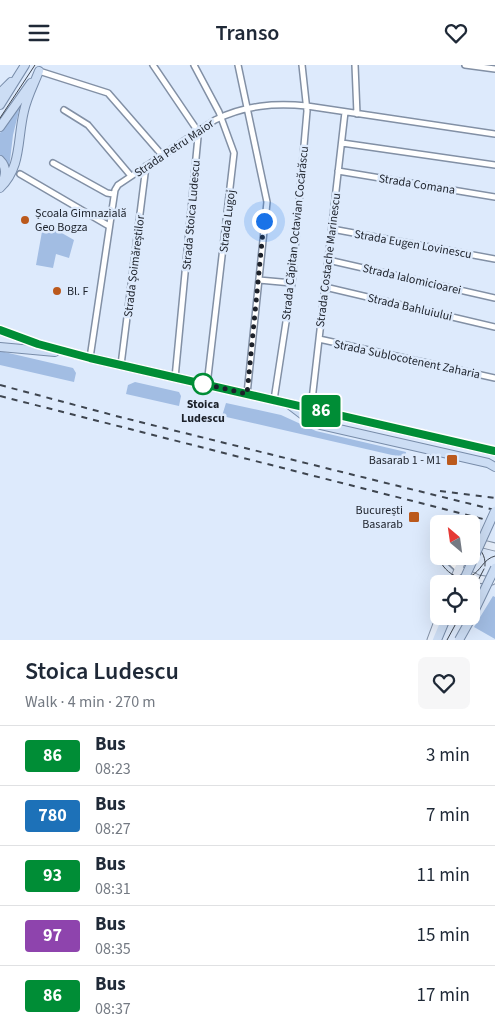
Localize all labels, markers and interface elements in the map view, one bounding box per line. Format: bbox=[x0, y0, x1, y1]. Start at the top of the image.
text: Transo bbox=[216, 17, 279, 49]
icon: menu bbox=[25, 19, 53, 47]
icon: heart bbox=[442, 19, 470, 47]
street label: Strada Petru Maior bbox=[131, 115, 218, 181]
street label: Strada Căpitan Octavian Cocărăscu bbox=[278, 145, 313, 321]
street label: Strada Stoica Ludescu bbox=[178, 159, 205, 271]
street label: Strada Comana bbox=[377, 170, 456, 199]
street label: Strada Lugoj bbox=[215, 189, 240, 253]
street label: Strada Costache Marinescu bbox=[312, 192, 345, 328]
place label: Școala Gimnazială Geo Bogza bbox=[35, 205, 127, 236]
your location bbox=[252, 209, 277, 234]
street label: Strada Șoimăreștilor bbox=[120, 213, 149, 318]
marker: Școala Gimnazială Geo Bogza bbox=[19, 214, 31, 226]
street label: Strada Eugen Lovinescu bbox=[353, 226, 473, 263]
street label: Strada Ialomicioarei bbox=[361, 260, 463, 299]
place label: Bl. F bbox=[67, 283, 89, 300]
marker: Bl. F bbox=[51, 285, 63, 297]
street label: Strada Bahluiului bbox=[366, 289, 454, 326]
street label: Strada Sublocotenent Zaharia bbox=[332, 336, 482, 383]
marker: Stoica Ludescu bbox=[192, 373, 214, 395]
line badge: 86 bbox=[298, 395, 344, 427]
place label: Stoica Ludescu bbox=[181, 396, 225, 427]
text: 86 bbox=[311, 398, 331, 423]
place label: Basarab 1 - M1 bbox=[369, 452, 441, 469]
marker: Basarab 1 - M1 bbox=[445, 453, 459, 467]
place label: București Basarab bbox=[356, 502, 403, 533]
marker: București Basarab bbox=[407, 510, 421, 524]
north arrow bbox=[430, 515, 480, 565]
map controls bbox=[430, 515, 480, 625]
button: locate bbox=[430, 575, 480, 625]
text: Stoica Ludescu bbox=[25, 654, 179, 689]
button: heart bbox=[418, 657, 470, 709]
text: Walk · 4 min · 270 m bbox=[25, 691, 156, 713]
text: Bus bbox=[95, 731, 126, 758]
text: 3 min bbox=[426, 742, 470, 769]
text: 86 bbox=[43, 743, 62, 768]
text: 08:23 bbox=[95, 758, 131, 780]
text: Bus bbox=[95, 791, 126, 818]
text: 7 min bbox=[426, 802, 470, 829]
text: 780 bbox=[38, 803, 67, 828]
text: 08:27 bbox=[95, 818, 131, 840]
text: Bus bbox=[95, 851, 126, 878]
text: 11 min bbox=[416, 862, 470, 889]
text: 93 bbox=[43, 863, 62, 888]
text: 08:31 bbox=[95, 878, 131, 900]
text: Bus bbox=[95, 911, 126, 938]
text: 15 min bbox=[416, 922, 470, 949]
text: 97 bbox=[43, 923, 62, 948]
text: 08:35 bbox=[95, 938, 131, 960]
text: Bus bbox=[95, 971, 126, 998]
text: 17 min bbox=[416, 982, 470, 1009]
text: 86 bbox=[43, 983, 62, 1008]
text: 08:37 bbox=[95, 998, 131, 1020]

